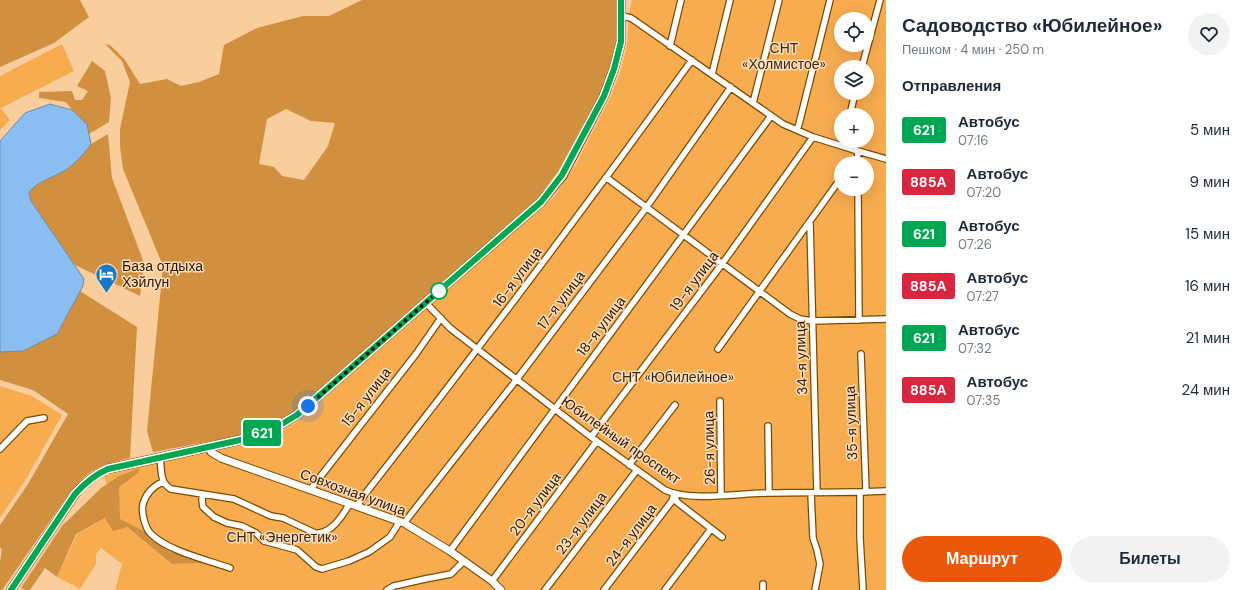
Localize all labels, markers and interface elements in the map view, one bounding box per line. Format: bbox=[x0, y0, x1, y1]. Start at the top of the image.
map controls bbox=[834, 12, 874, 196]
button: locate bbox=[834, 12, 874, 52]
text: Садоводство «Юбилейное» bbox=[902, 13, 1162, 38]
button: heart bbox=[1188, 13, 1230, 55]
park label: СНТ «Холмистое» bbox=[742, 39, 826, 73]
text: Пешком · 4 мин · 250 m bbox=[902, 41, 1044, 58]
button: layers bbox=[834, 60, 874, 100]
text: Отправления bbox=[902, 76, 1001, 96]
button: + bbox=[834, 108, 874, 148]
text: Автобус bbox=[958, 112, 1020, 132]
text: 5 мин bbox=[1190, 120, 1230, 140]
text: 621 bbox=[913, 121, 935, 139]
text: 07:16 bbox=[958, 132, 989, 149]
button: − bbox=[834, 156, 874, 196]
text: Автобус bbox=[967, 164, 1028, 184]
text: 9 мин bbox=[1190, 172, 1230, 192]
text: 885А bbox=[910, 173, 947, 191]
text: 07:20 bbox=[967, 184, 1001, 201]
text: Автобус bbox=[958, 216, 1020, 236]
text: 15 мин bbox=[1185, 224, 1230, 244]
text: 621 bbox=[913, 225, 935, 243]
text: 07:26 bbox=[958, 236, 992, 253]
street label: 16-я улица bbox=[489, 243, 546, 311]
street label: 19-я улица bbox=[666, 247, 723, 315]
place label: База отдыха Хэйлун bbox=[122, 257, 203, 291]
hotel icon: База отдыха Хэйлун bbox=[94, 261, 120, 294]
street label: 17-я улица bbox=[533, 267, 589, 333]
text: Автобус bbox=[967, 268, 1028, 288]
text: 16 мин bbox=[1185, 276, 1230, 296]
text: 885А bbox=[910, 277, 947, 295]
unlabelled marker bbox=[430, 282, 448, 300]
text: 07:27 bbox=[967, 288, 999, 305]
street label: 18-я улица bbox=[573, 292, 629, 359]
street label: 34-я улица bbox=[791, 320, 811, 395]
text: Автобус bbox=[958, 320, 1020, 340]
text: 21 мин bbox=[1186, 328, 1230, 348]
text: 621 bbox=[913, 329, 935, 347]
text: 07:32 bbox=[958, 340, 991, 357]
street label: 15-я улица bbox=[337, 364, 395, 430]
park label: СНТ «Юбилейное» bbox=[612, 368, 734, 386]
text: Автобус bbox=[967, 372, 1028, 392]
text: 24 мин bbox=[1182, 380, 1230, 400]
text: 885А bbox=[910, 381, 947, 399]
street label: 35-я улица bbox=[841, 385, 861, 460]
street label: Юбилейный проспект bbox=[558, 392, 685, 488]
text: 07:35 bbox=[967, 392, 1000, 409]
your location bbox=[298, 396, 318, 416]
street label: 26-я улица bbox=[699, 411, 719, 485]
line badge: 621 bbox=[239, 420, 285, 446]
text: 621 bbox=[251, 424, 273, 442]
street label: Совхозная улица bbox=[298, 464, 409, 520]
street label: 20-я улица bbox=[505, 469, 565, 539]
street label: 23-я улица bbox=[552, 488, 610, 558]
street label: 24-я улица bbox=[602, 500, 660, 570]
park label: СНТ «Энергетик» bbox=[227, 528, 338, 546]
button: Маршрут bbox=[902, 536, 1062, 582]
button: Билеты bbox=[1070, 536, 1230, 582]

